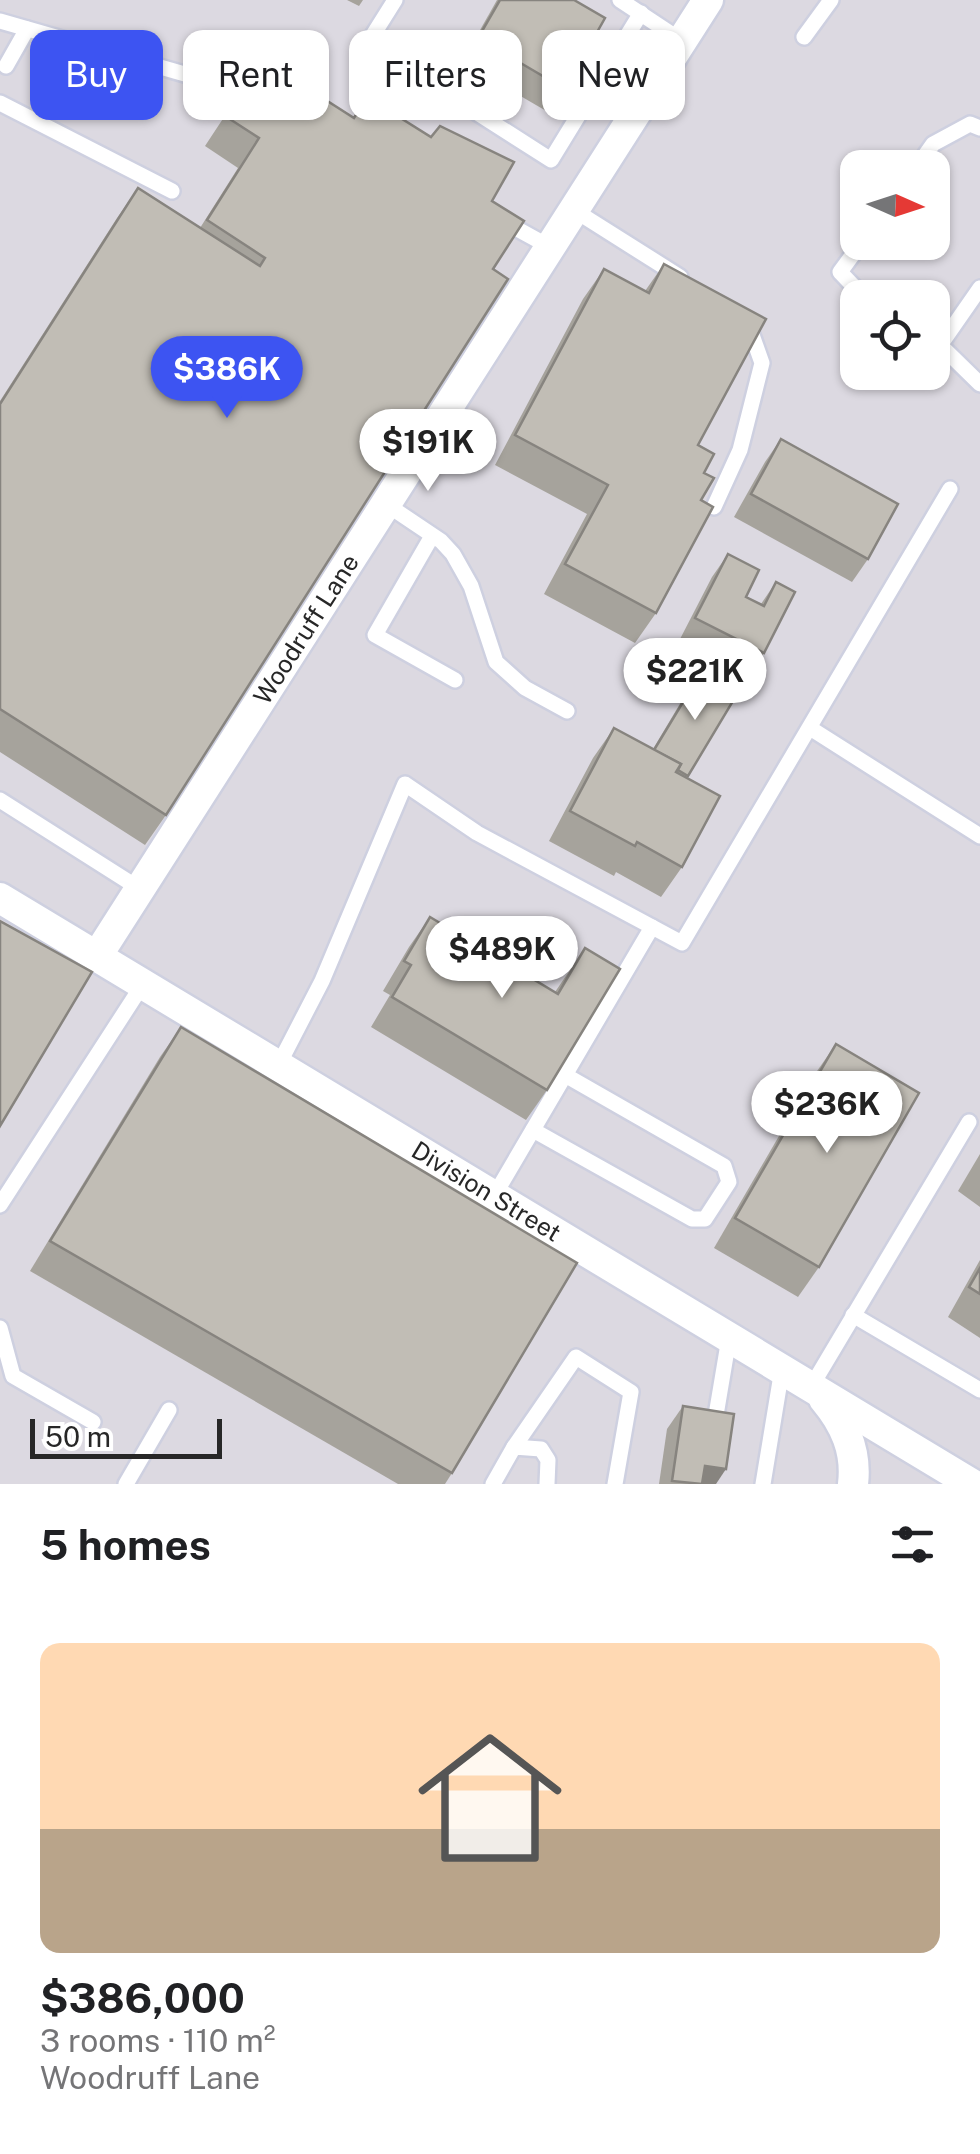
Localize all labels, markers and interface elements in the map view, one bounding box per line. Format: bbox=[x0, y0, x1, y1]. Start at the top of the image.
chip: Buy bbox=[30, 30, 163, 120]
chip: Rent bbox=[183, 30, 329, 120]
chip: Filters bbox=[349, 30, 522, 120]
chip: New bbox=[542, 30, 685, 120]
north arrow bbox=[840, 150, 950, 260]
map controls bbox=[840, 150, 950, 390]
button: locate bbox=[840, 280, 950, 390]
pin: $386K bbox=[157, 336, 297, 421]
text: $386K bbox=[173, 350, 281, 387]
pin: $191K bbox=[358, 409, 498, 494]
text: $191K bbox=[381, 423, 475, 460]
street label: Woodruff Lane bbox=[247, 548, 365, 710]
pin: $221K bbox=[625, 638, 765, 723]
text: $221K bbox=[645, 652, 745, 689]
pin: $489K bbox=[432, 916, 572, 1001]
text: $489K bbox=[448, 930, 556, 967]
pin: $236K bbox=[757, 1071, 897, 1156]
text: $236K bbox=[773, 1085, 881, 1122]
street label: Division Street bbox=[406, 1135, 567, 1248]
scale bar bbox=[30, 1414, 222, 1458]
text: 50 m bbox=[45, 1420, 111, 1453]
icon: filters bbox=[885, 1517, 940, 1572]
text: 5 homes bbox=[40, 1520, 211, 1569]
icon: home bbox=[400, 1708, 580, 1888]
text: $386,000 bbox=[40, 1973, 245, 2022]
text: 3 rooms · 110 m² bbox=[40, 2022, 276, 2059]
text: Woodruff Lane bbox=[40, 2059, 260, 2096]

